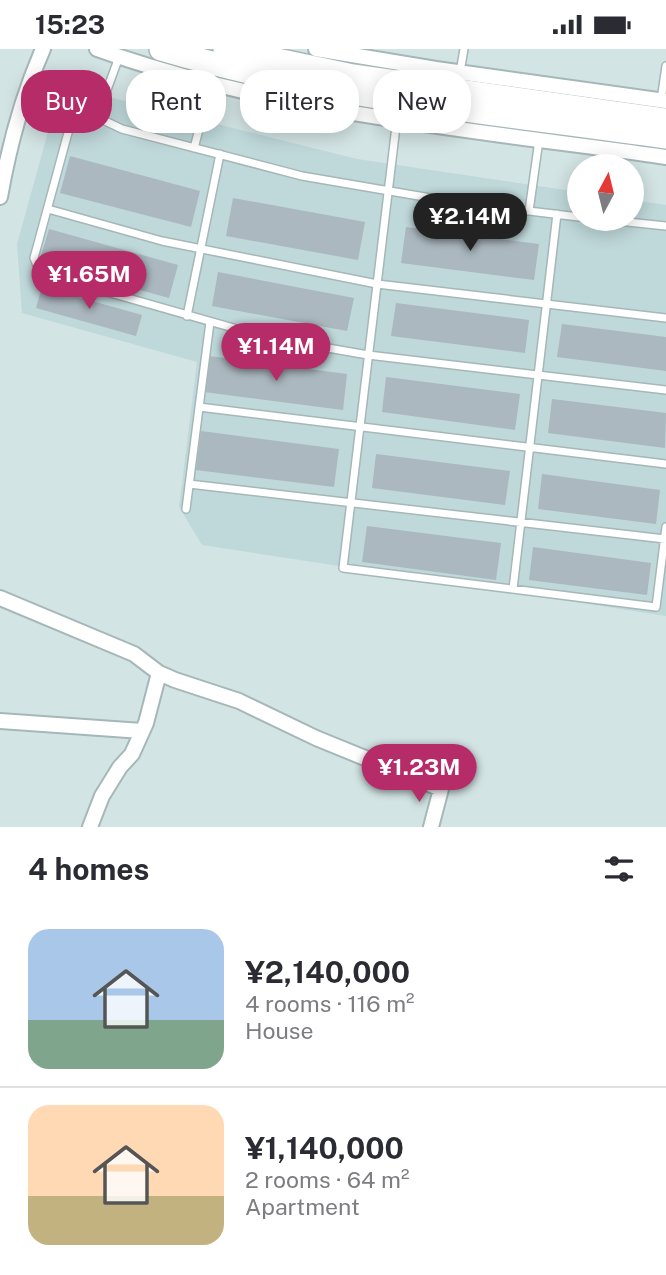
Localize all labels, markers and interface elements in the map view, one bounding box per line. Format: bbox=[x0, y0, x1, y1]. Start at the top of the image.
text: 15:23 bbox=[35, 9, 105, 40]
chip: Buy bbox=[21, 70, 112, 133]
chip: Rent bbox=[126, 70, 226, 133]
chip: Filters bbox=[240, 70, 359, 133]
chip: New bbox=[373, 70, 471, 133]
north arrow bbox=[567, 154, 644, 231]
map controls bbox=[567, 154, 644, 231]
pin: ¥2.14M bbox=[413, 193, 527, 253]
text: ¥2.14M bbox=[429, 202, 511, 229]
pin: ¥1.65M bbox=[32, 251, 146, 311]
text: ¥1.65M bbox=[47, 260, 131, 287]
pin: ¥1.14M bbox=[219, 323, 333, 383]
text: ¥1.14M bbox=[237, 332, 315, 359]
pin: ¥1.23M bbox=[362, 745, 476, 804]
text: ¥1.23M bbox=[378, 753, 460, 780]
icon: filters bbox=[600, 850, 638, 888]
text: 4 homes bbox=[28, 851, 149, 887]
text: ¥2,140,000 bbox=[245, 954, 410, 990]
icon: home bbox=[84, 957, 168, 1041]
text: 4 rooms · 116 m² bbox=[245, 990, 414, 1017]
text: House bbox=[245, 1017, 313, 1044]
text: ¥1,140,000 bbox=[245, 1130, 404, 1166]
icon: home bbox=[84, 1133, 168, 1217]
text: 2 rooms · 64 m² bbox=[245, 1166, 409, 1193]
text: Apartment bbox=[245, 1193, 360, 1220]

